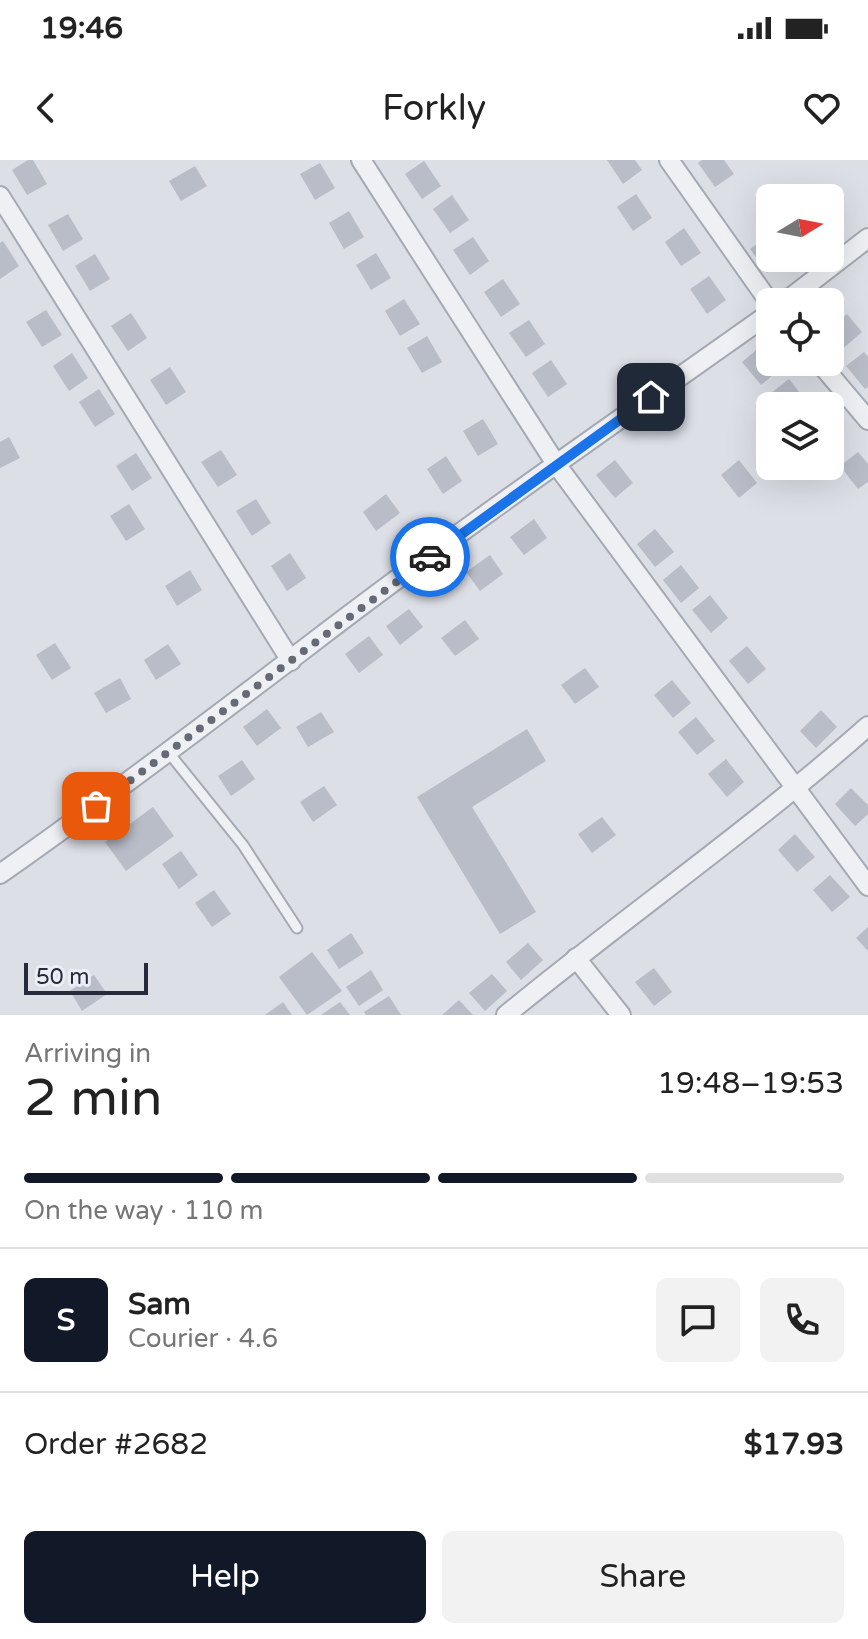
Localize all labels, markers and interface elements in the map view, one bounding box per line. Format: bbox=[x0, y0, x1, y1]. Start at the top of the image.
text: 19:46 bbox=[40, 10, 123, 47]
icon: back bbox=[24, 86, 68, 130]
icon: heart bbox=[800, 86, 844, 130]
text: Forkly bbox=[382, 87, 486, 130]
north arrow bbox=[756, 184, 844, 272]
map controls bbox=[756, 184, 844, 480]
button: locate bbox=[756, 288, 844, 376]
pin bbox=[617, 363, 685, 431]
icon: home bbox=[629, 375, 673, 419]
button: layers bbox=[756, 392, 844, 480]
courier bbox=[390, 517, 470, 597]
icon: car bbox=[408, 535, 452, 579]
pin bbox=[62, 772, 130, 840]
icon: bag bbox=[74, 784, 118, 828]
scale bar bbox=[24, 959, 148, 995]
text: 50 m bbox=[36, 964, 90, 990]
text: Arriving in bbox=[24, 1038, 151, 1069]
text: 19:48–19:53 bbox=[657, 1065, 844, 1102]
text: 2 min bbox=[24, 1067, 163, 1130]
text: On the way · 110 m bbox=[24, 1195, 263, 1226]
button: chat bbox=[656, 1278, 740, 1362]
button: phone bbox=[760, 1278, 844, 1362]
text: Sam bbox=[128, 1286, 191, 1323]
text: S bbox=[57, 1302, 75, 1339]
text: Courier · 4.6 bbox=[128, 1323, 278, 1354]
text: Order #2682 bbox=[24, 1426, 208, 1463]
text: $17.93 bbox=[744, 1426, 844, 1463]
button: Help bbox=[24, 1531, 426, 1623]
button: Share bbox=[442, 1531, 844, 1623]

